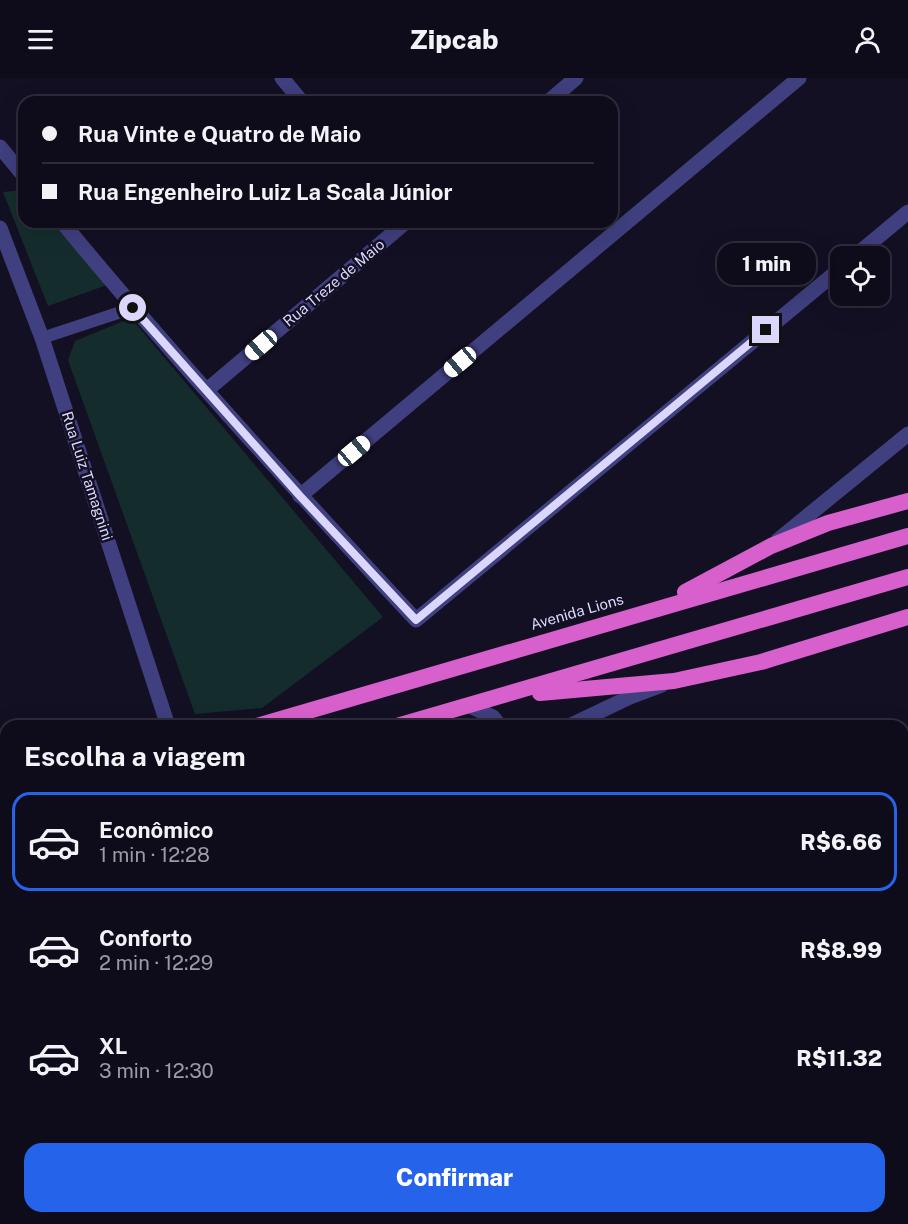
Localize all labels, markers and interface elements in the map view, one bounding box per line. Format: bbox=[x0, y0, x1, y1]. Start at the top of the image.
icon: menu bbox=[24, 23, 57, 56]
text: Zipcab bbox=[409, 23, 499, 55]
icon: person bbox=[851, 23, 884, 56]
text: Rua Vinte e Quatro de Maio bbox=[78, 121, 361, 147]
text: Rua Engenheiro Luiz La Scala Júnior bbox=[78, 179, 453, 205]
street label: Rua Treze de Maio bbox=[280, 235, 388, 330]
callout: 1 min bbox=[716, 243, 816, 285]
map controls bbox=[830, 246, 890, 306]
button: locate bbox=[830, 246, 890, 306]
text: 1 min bbox=[742, 252, 791, 276]
route start bbox=[119, 294, 146, 321]
route end bbox=[752, 316, 779, 343]
car bbox=[242, 326, 280, 364]
car bbox=[440, 344, 480, 380]
street label: Rua Luiz Tamagnini bbox=[59, 409, 116, 542]
car bbox=[334, 433, 374, 469]
street label: Avenida Lions bbox=[528, 590, 625, 633]
text: Escolha a viagem bbox=[24, 740, 246, 772]
icon: car bbox=[27, 815, 81, 869]
text: Econômico bbox=[99, 817, 214, 843]
text: R$6.66 bbox=[800, 829, 882, 855]
text: 1 min · 12:28 bbox=[99, 843, 210, 867]
icon: car bbox=[27, 923, 81, 977]
text: Conforto bbox=[99, 925, 192, 951]
text: R$8.99 bbox=[800, 937, 882, 963]
text: 2 min · 12:29 bbox=[99, 951, 213, 975]
icon: car bbox=[27, 1031, 81, 1085]
text: XL bbox=[99, 1033, 127, 1059]
text: R$11.32 bbox=[796, 1045, 882, 1071]
text: 3 min · 12:30 bbox=[99, 1059, 214, 1083]
button: Confirmar bbox=[24, 1143, 885, 1212]

